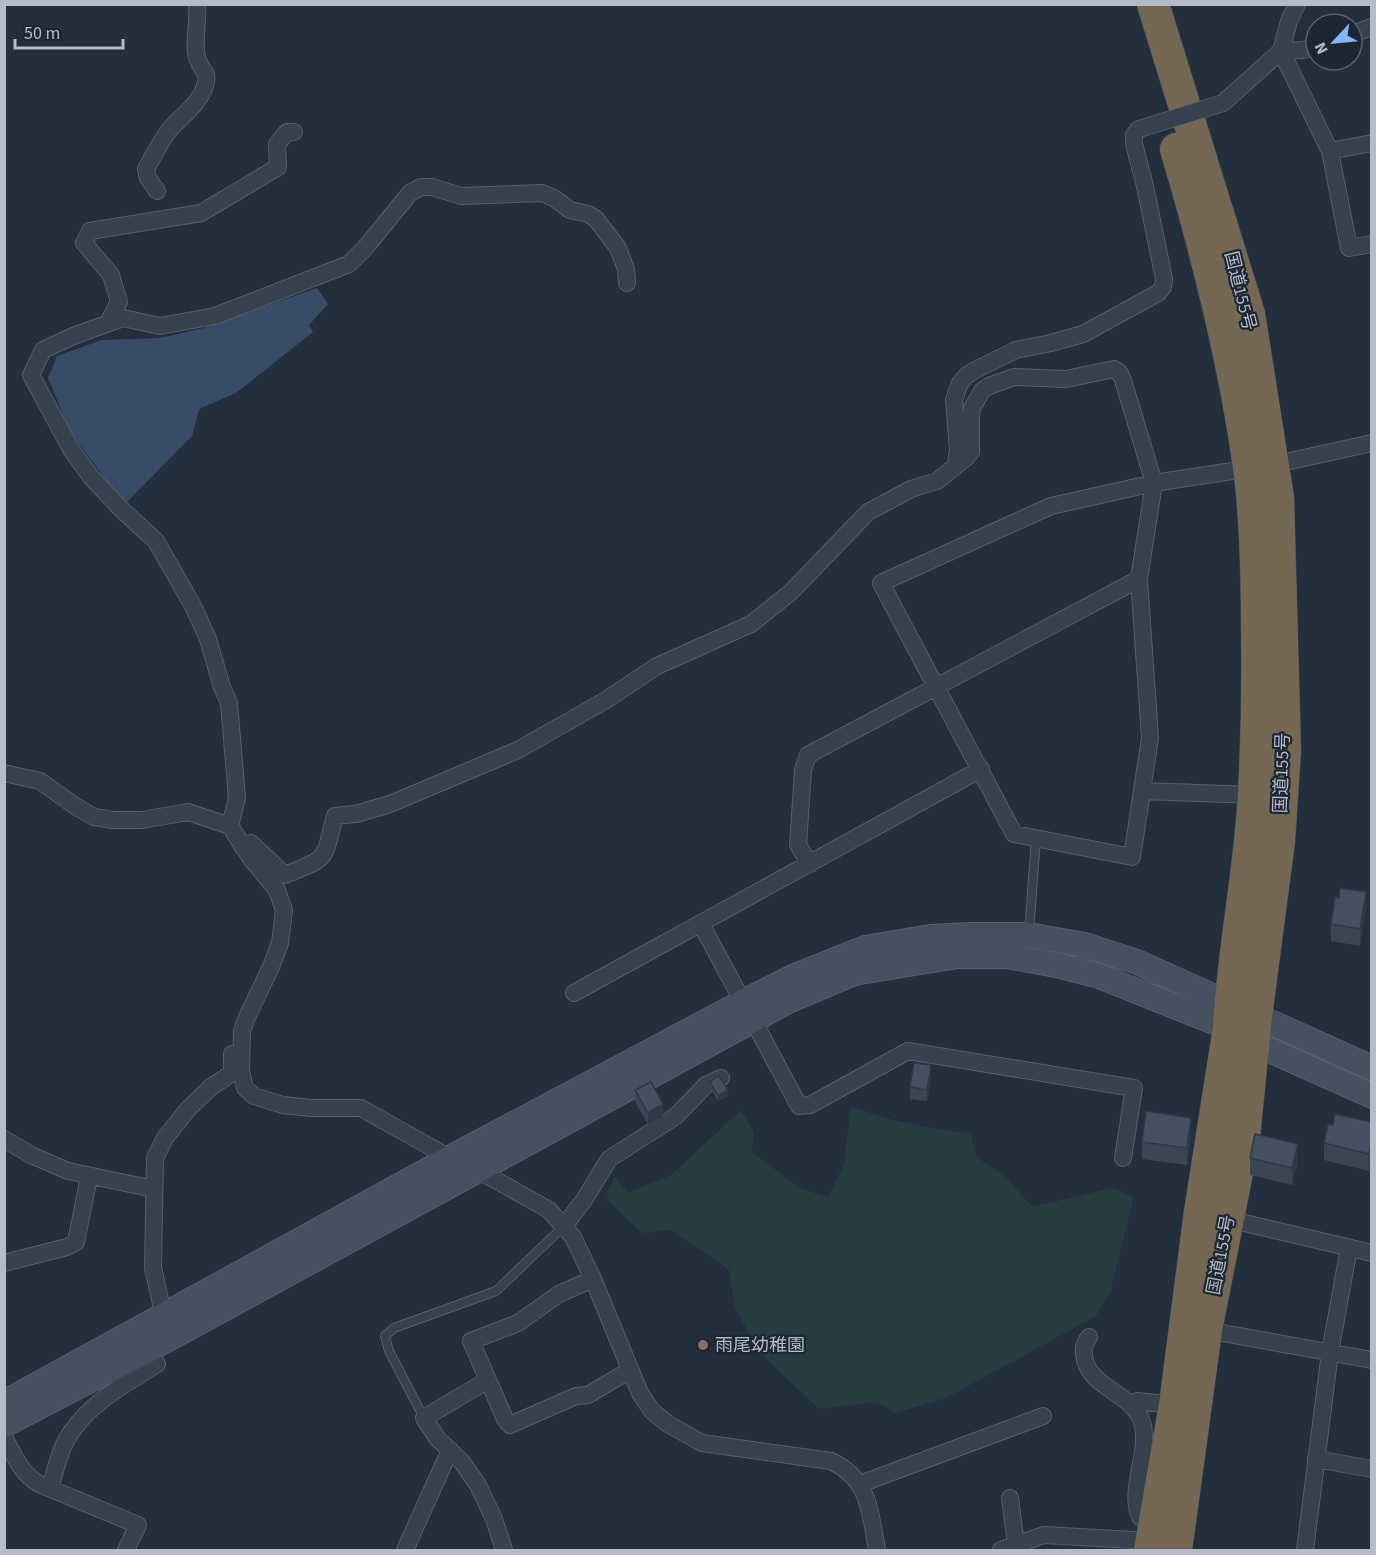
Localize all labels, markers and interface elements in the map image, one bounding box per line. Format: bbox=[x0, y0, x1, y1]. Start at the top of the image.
scale bar bbox=[15, 12, 123, 50]
north arrow bbox=[1304, 12, 1364, 72]
text: 50 m bbox=[24, 21, 60, 46]
text: N bbox=[1309, 39, 1334, 58]
street label: 国道155号 bbox=[1218, 249, 1262, 333]
street label: 国道155号 bbox=[1268, 732, 1296, 814]
street label: 国道155号 bbox=[1201, 1213, 1241, 1297]
place label: 雨尾幼稚園 bbox=[715, 1333, 805, 1358]
marker: 雨尾幼稚園 bbox=[696, 1338, 710, 1352]

